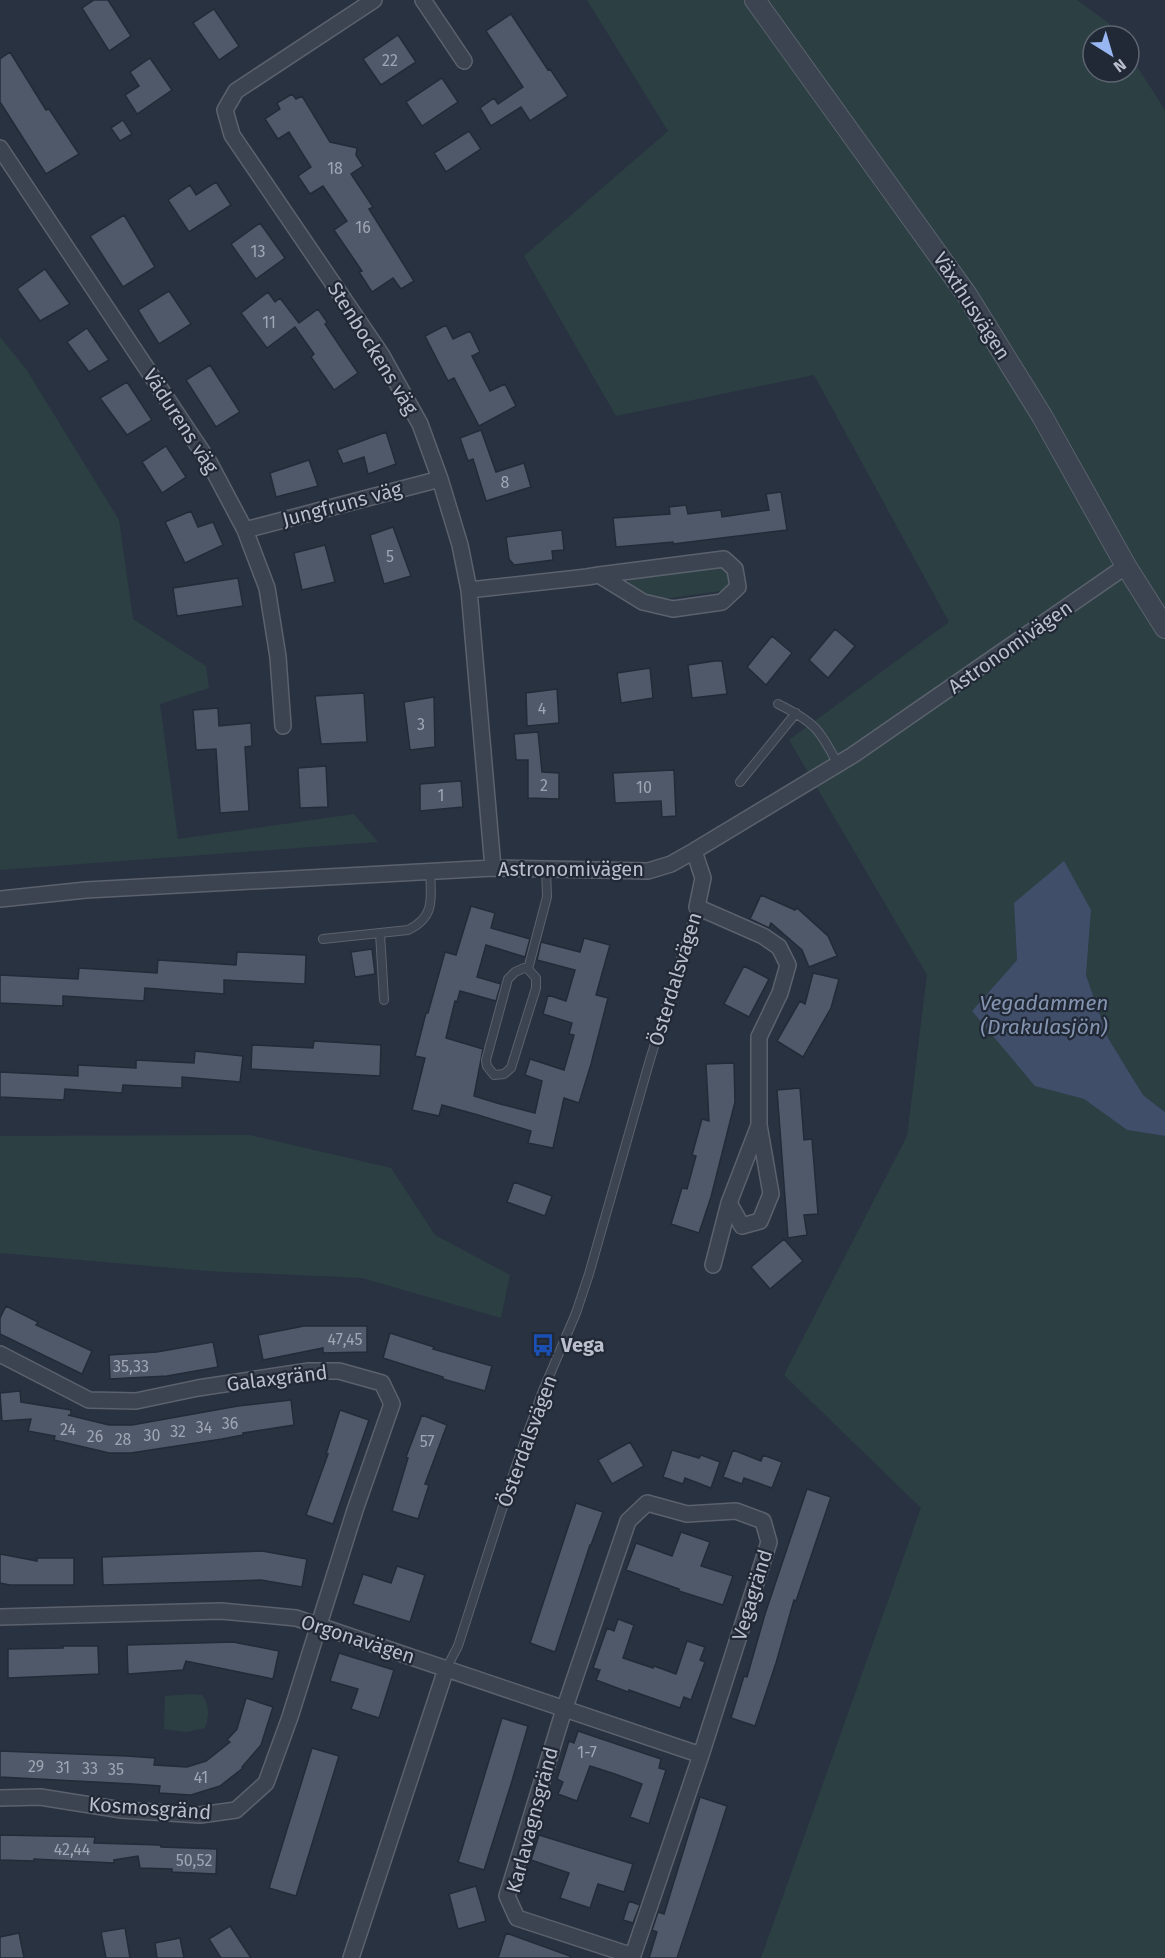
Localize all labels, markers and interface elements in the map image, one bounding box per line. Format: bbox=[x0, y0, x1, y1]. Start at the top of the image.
north arrow bbox=[1081, 24, 1141, 84]
house number: 22 bbox=[382, 51, 398, 70]
text: N bbox=[1110, 55, 1130, 76]
house number: 18 bbox=[327, 159, 343, 178]
house number: 16 bbox=[355, 218, 371, 237]
house number: 13 bbox=[251, 242, 265, 261]
street label: Växthusvägen bbox=[928, 248, 1016, 364]
street label: Stenbockens väg bbox=[323, 277, 424, 419]
house number: 11 bbox=[262, 313, 276, 332]
street label: Vädurens väg bbox=[138, 364, 224, 478]
house number: 8 bbox=[501, 473, 510, 492]
street label: Jungfruns väg bbox=[280, 476, 405, 531]
house number: 5 bbox=[386, 547, 394, 566]
street label: Astronomivägen bbox=[943, 595, 1077, 699]
house number: 4 bbox=[538, 699, 547, 718]
house number: 3 bbox=[417, 715, 425, 734]
house number: 2 bbox=[540, 776, 548, 795]
house number: 10 bbox=[636, 778, 652, 797]
house number: 1 bbox=[438, 786, 444, 805]
street label: Astronomivägen bbox=[498, 857, 644, 881]
street label: Österdalsvägen bbox=[643, 909, 707, 1049]
water label: Vegadammen (Drakulasjön) bbox=[980, 990, 1108, 1040]
house number: 47,45 bbox=[328, 1330, 362, 1349]
bus stop icon: Vega bbox=[530, 1332, 556, 1358]
place label: Vega bbox=[560, 1333, 605, 1357]
house number: 35,33 bbox=[113, 1357, 149, 1376]
street label: Galaxgränd bbox=[225, 1360, 329, 1396]
street label: Österdalsvägen bbox=[492, 1372, 562, 1510]
house number: 36 bbox=[222, 1414, 238, 1433]
house number: 34 bbox=[196, 1418, 213, 1437]
house number: 24 bbox=[60, 1420, 76, 1439]
house number: 32 bbox=[170, 1422, 186, 1441]
house number: 30 bbox=[144, 1426, 161, 1445]
house number: 26 bbox=[87, 1427, 103, 1446]
house number: 28 bbox=[115, 1430, 132, 1449]
house number: 57 bbox=[420, 1432, 434, 1451]
street label: Vegagränd bbox=[727, 1546, 777, 1644]
street label: Orgonavägen bbox=[298, 1609, 418, 1669]
house number: 1-7 bbox=[577, 1743, 597, 1762]
street label: Karlavagnsgränd bbox=[501, 1744, 563, 1896]
house number: 29 bbox=[28, 1757, 44, 1776]
house number: 31 bbox=[56, 1758, 70, 1777]
house number: 33 bbox=[82, 1759, 98, 1778]
house number: 35 bbox=[108, 1760, 124, 1779]
house number: 41 bbox=[194, 1768, 208, 1787]
street label: Kosmosgränd bbox=[88, 1792, 212, 1824]
house number: 42,44 bbox=[54, 1840, 91, 1859]
house number: 50,52 bbox=[176, 1851, 212, 1870]

